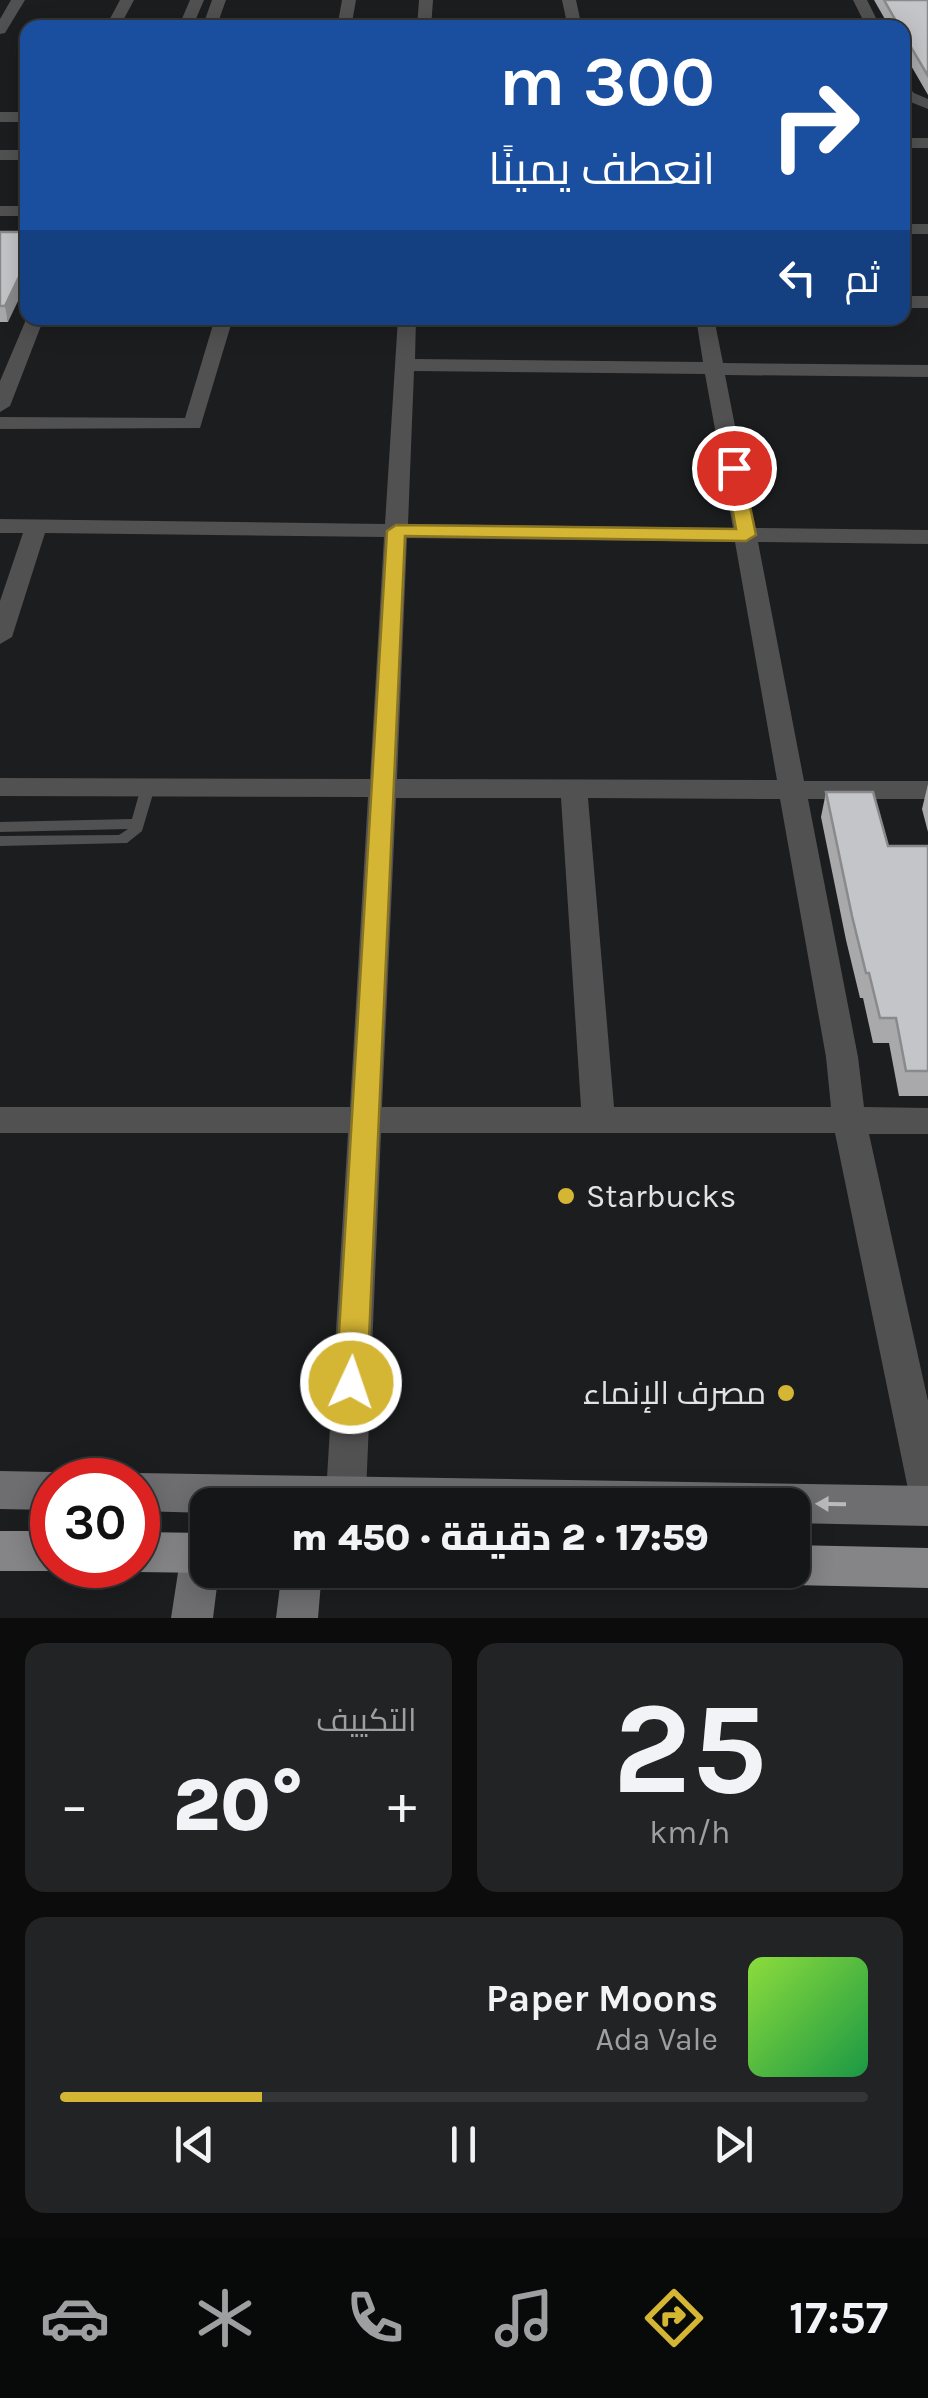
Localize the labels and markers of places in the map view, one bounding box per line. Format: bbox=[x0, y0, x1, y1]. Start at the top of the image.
pin bbox=[692, 426, 777, 511]
place label: Starbucks bbox=[586, 1178, 736, 1215]
marker: Starbucks bbox=[555, 1185, 577, 1207]
place label: مصرف الإنماء bbox=[583, 1375, 766, 1413]
marker: مصرف الإنماء bbox=[775, 1382, 797, 1404]

